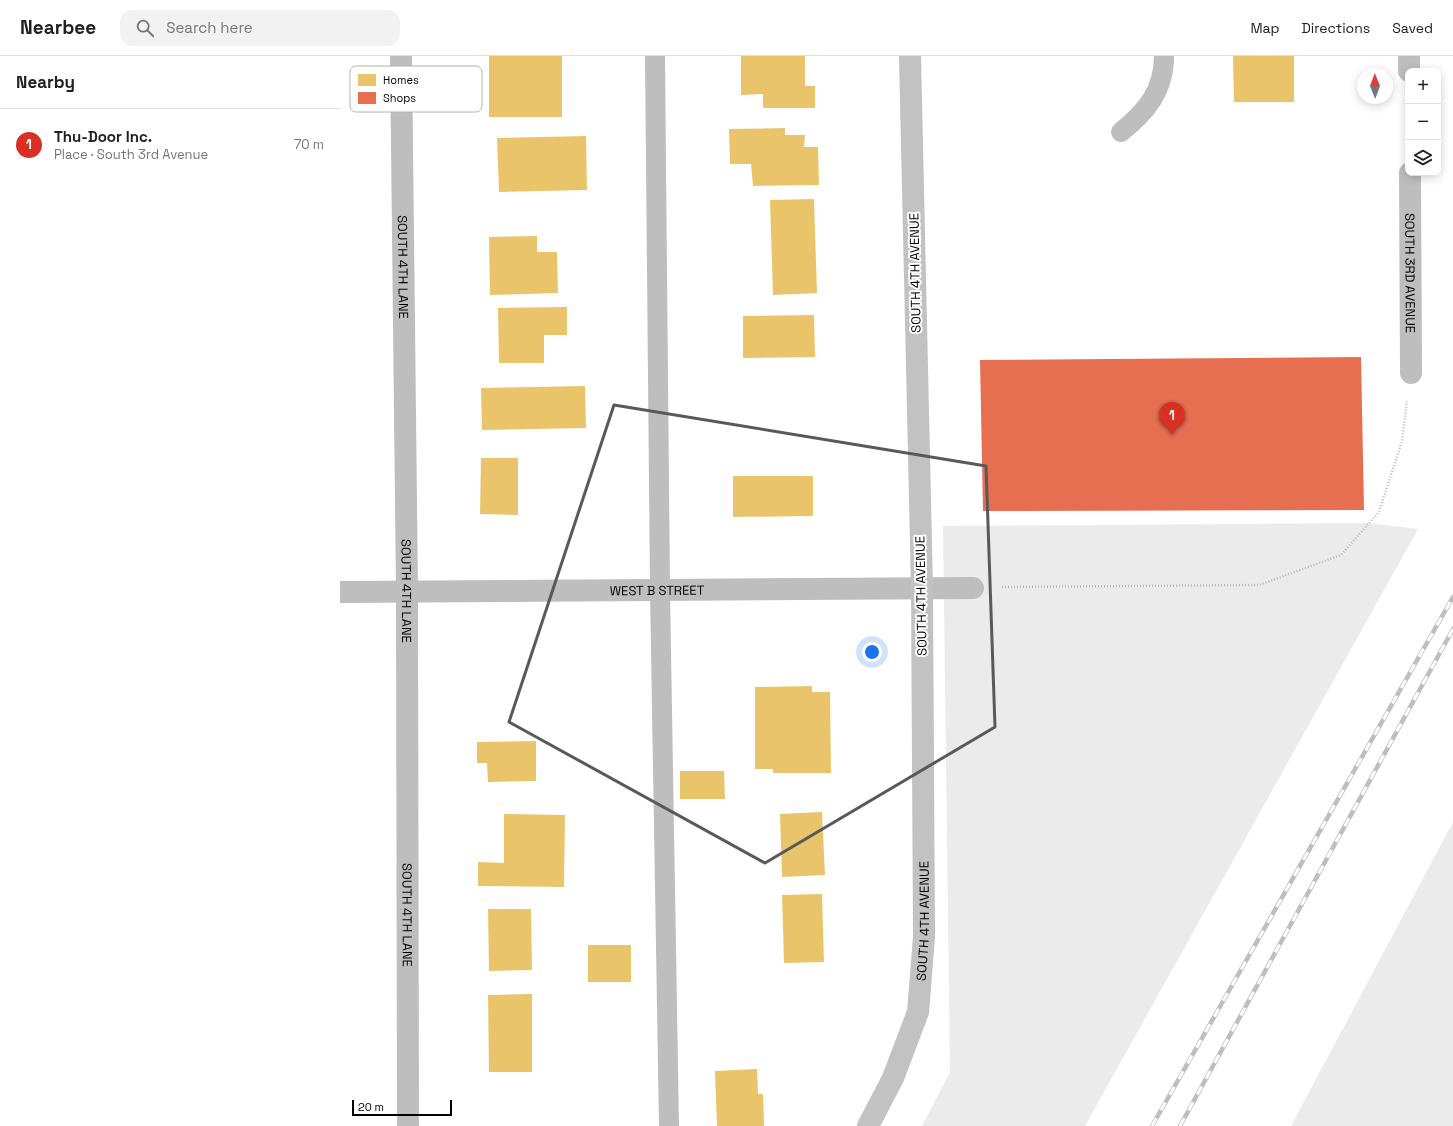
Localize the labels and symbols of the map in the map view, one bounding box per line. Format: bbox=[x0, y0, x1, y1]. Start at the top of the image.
legend bbox=[350, 66, 482, 112]
north arrow bbox=[1357, 68, 1393, 104]
text: Homes bbox=[383, 73, 419, 87]
text: Shops bbox=[383, 91, 416, 105]
street label: SOUTH 4TH AVENUE bbox=[905, 213, 925, 333]
street label: SOUTH 3RD AVENUE bbox=[1402, 213, 1419, 333]
street label: SOUTH 4TH LANE bbox=[394, 215, 412, 319]
pin: 1 bbox=[1159, 402, 1185, 435]
street label: SOUTH 4TH AVENUE bbox=[911, 536, 931, 656]
street label: SOUTH 4TH LANE bbox=[398, 539, 416, 643]
street label: WEST B STREET bbox=[610, 581, 705, 599]
your location bbox=[862, 642, 882, 662]
street label: SOUTH 4TH AVENUE bbox=[912, 861, 933, 981]
street label: SOUTH 4TH LANE bbox=[399, 863, 416, 967]
scale bar bbox=[352, 1098, 452, 1117]

